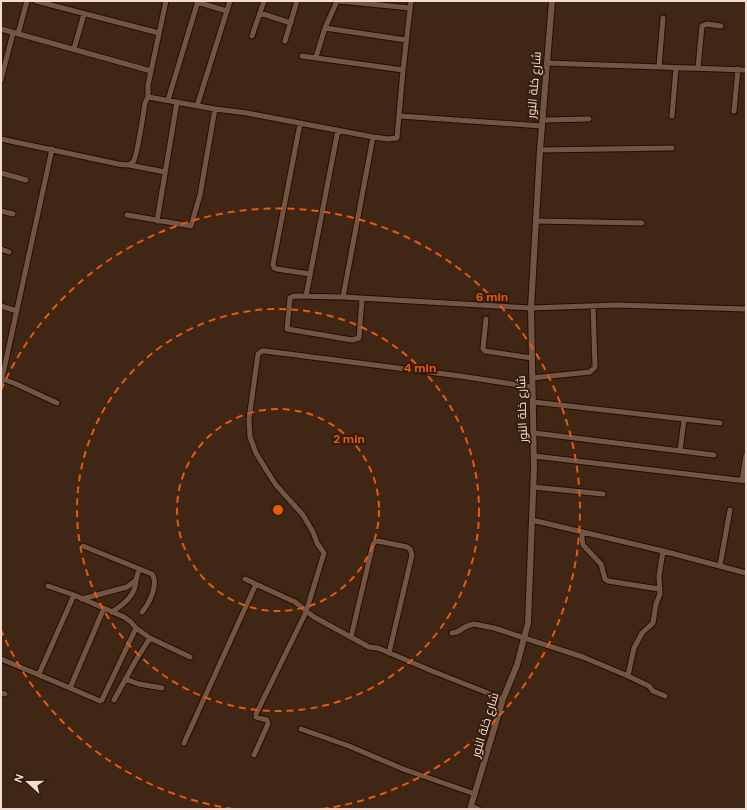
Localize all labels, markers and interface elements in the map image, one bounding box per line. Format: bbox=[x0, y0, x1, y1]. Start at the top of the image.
street label: شارع خلة النور bbox=[523, 51, 545, 120]
text: 6 min bbox=[476, 289, 508, 305]
text: 4 min bbox=[404, 360, 436, 376]
street label: شارع خلة النور bbox=[513, 375, 531, 444]
text: 2 min bbox=[333, 431, 365, 447]
centre of rings bbox=[271, 503, 285, 517]
street label: شارع خلة النور bbox=[467, 691, 502, 760]
north arrow bbox=[8, 762, 48, 802]
text: N bbox=[11, 772, 27, 785]

